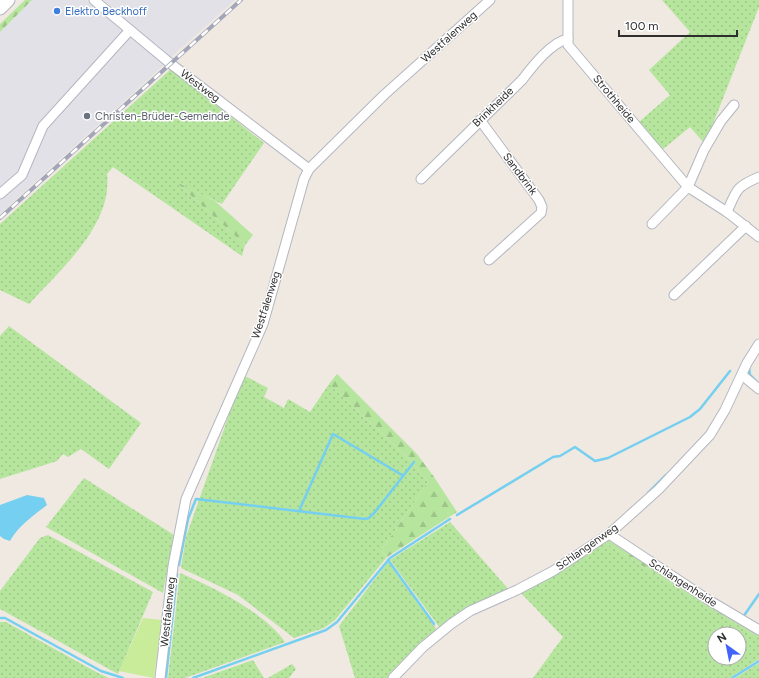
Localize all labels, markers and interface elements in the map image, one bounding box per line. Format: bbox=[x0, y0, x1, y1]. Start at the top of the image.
place label: Elektro Beckhoff bbox=[65, 5, 148, 18]
marker: Elektro Beckhoff bbox=[52, 6, 62, 16]
street label: Westfalenweg bbox=[418, 9, 480, 65]
scale bar bbox=[619, 12, 737, 38]
text: 100 m bbox=[625, 19, 659, 33]
street label: Westweg bbox=[178, 67, 222, 105]
street label: Strothheide bbox=[590, 72, 638, 126]
street label: Brinkheide bbox=[470, 84, 516, 130]
place label: Christen-Brüder-Gemeinde bbox=[95, 110, 230, 123]
marker: Christen-Brüder-Gemeinde bbox=[82, 111, 92, 121]
street label: Sandbrink bbox=[500, 150, 540, 198]
street label: Westfalenweg bbox=[249, 269, 283, 341]
street label: Schlangenweg bbox=[554, 521, 620, 573]
street label: Schlangenheide bbox=[646, 556, 720, 610]
street label: Westfalenweg bbox=[158, 576, 178, 648]
north arrow bbox=[707, 626, 747, 666]
text: N bbox=[715, 630, 729, 646]

